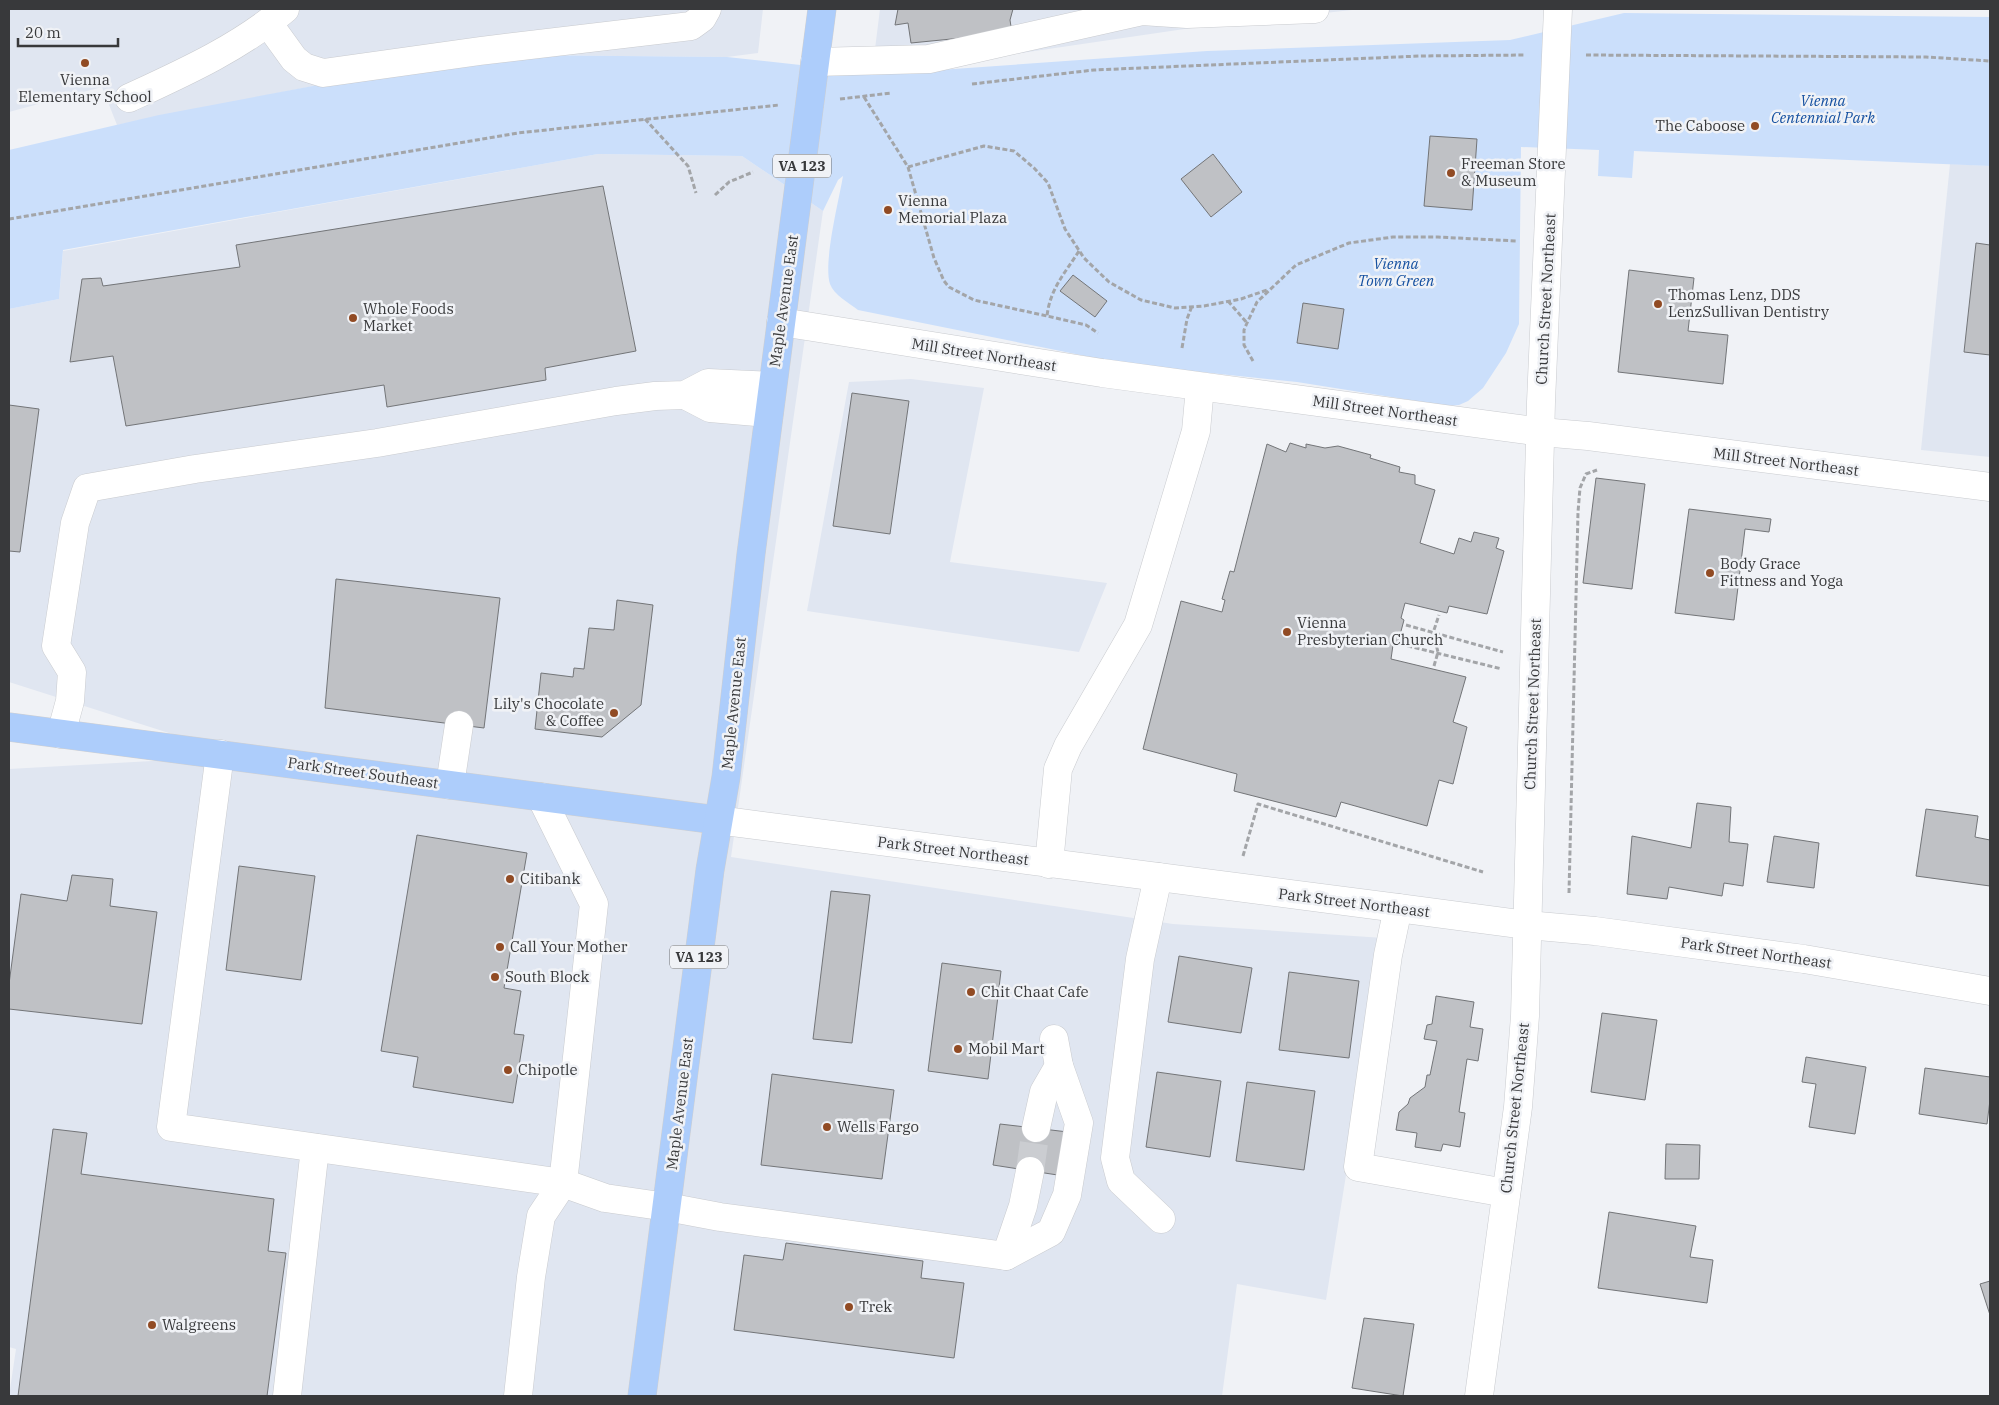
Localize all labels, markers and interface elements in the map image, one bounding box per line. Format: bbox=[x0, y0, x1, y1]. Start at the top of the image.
scale bar bbox=[18, 15, 118, 47]
text: 20 m bbox=[25, 23, 61, 42]
marker: Vienna Elementary School bbox=[79, 57, 91, 69]
place label: Vienna Elementary School bbox=[18, 70, 152, 106]
park label: Vienna Centennial Park bbox=[1771, 91, 1875, 127]
place label: The Caboose bbox=[1655, 116, 1745, 135]
marker: The Caboose bbox=[1749, 120, 1761, 132]
road number: VA 123 bbox=[773, 154, 831, 178]
place label: Freeman Store & Museum bbox=[1461, 154, 1566, 190]
marker: Freeman Store & Museum bbox=[1445, 167, 1457, 179]
place label: Vienna Memorial Plaza bbox=[898, 191, 1007, 227]
marker: Vienna Memorial Plaza bbox=[882, 204, 894, 216]
street label: Church Street Northeast bbox=[1532, 213, 1559, 385]
street label: Maple Avenue East bbox=[765, 234, 802, 368]
park label: Vienna Town Green bbox=[1358, 254, 1435, 290]
place label: Thomas Lenz, DDS LenzSullivan Dentistry bbox=[1668, 285, 1829, 321]
marker: Thomas Lenz, DDS LenzSullivan Dentistry bbox=[1652, 298, 1664, 310]
place label: Whole Foods Market bbox=[363, 299, 454, 335]
marker: Whole Foods Market bbox=[347, 312, 359, 324]
street label: Mill Street Northeast bbox=[910, 334, 1058, 375]
street label: Mill Street Northeast bbox=[1311, 391, 1459, 430]
street label: Mill Street Northeast bbox=[1712, 443, 1860, 480]
place label: Body Grace Fittness and Yoga bbox=[1720, 554, 1843, 590]
marker: Body Grace Fittness and Yoga bbox=[1704, 567, 1716, 579]
place label: Vienna Presbyterian Church bbox=[1297, 613, 1443, 649]
street label: Church Street Northeast bbox=[1520, 618, 1545, 790]
marker: Vienna Presbyterian Church bbox=[1281, 626, 1293, 638]
street label: Maple Avenue East bbox=[717, 636, 750, 770]
place label: Lily's Chocolate & Coffee bbox=[494, 694, 604, 730]
marker: Lily's Chocolate & Coffee bbox=[608, 707, 620, 719]
street label: Park Street Southeast bbox=[287, 753, 440, 792]
street label: Park Street Northeast bbox=[876, 832, 1030, 869]
place label: Citibank bbox=[520, 869, 580, 888]
marker: Citibank bbox=[504, 873, 516, 885]
street label: Park Street Northeast bbox=[1277, 884, 1431, 921]
street label: Park Street Northeast bbox=[1679, 933, 1833, 973]
place label: Call Your Mother bbox=[510, 937, 628, 956]
marker: Call Your Mother bbox=[494, 941, 506, 953]
road number: VA 123 bbox=[670, 946, 728, 969]
place label: South Block bbox=[505, 967, 590, 986]
marker: South Block bbox=[489, 971, 501, 983]
place label: Chit Chaat Cafe bbox=[981, 982, 1088, 1001]
marker: Chit Chaat Cafe bbox=[965, 986, 977, 998]
street label: Church Street Northeast bbox=[1496, 1022, 1533, 1194]
street label: Maple Avenue East bbox=[662, 1037, 697, 1171]
place label: Mobil Mart bbox=[968, 1039, 1045, 1058]
marker: Mobil Mart bbox=[952, 1043, 964, 1055]
place label: Chipotle bbox=[518, 1060, 577, 1079]
marker: Chipotle bbox=[502, 1064, 514, 1076]
place label: Wells Fargo bbox=[837, 1117, 919, 1136]
marker: Wells Fargo bbox=[821, 1121, 833, 1133]
place label: Trek bbox=[859, 1297, 892, 1316]
marker: Trek bbox=[843, 1301, 855, 1313]
place label: Walgreens bbox=[162, 1315, 236, 1334]
marker: Walgreens bbox=[146, 1319, 158, 1331]

